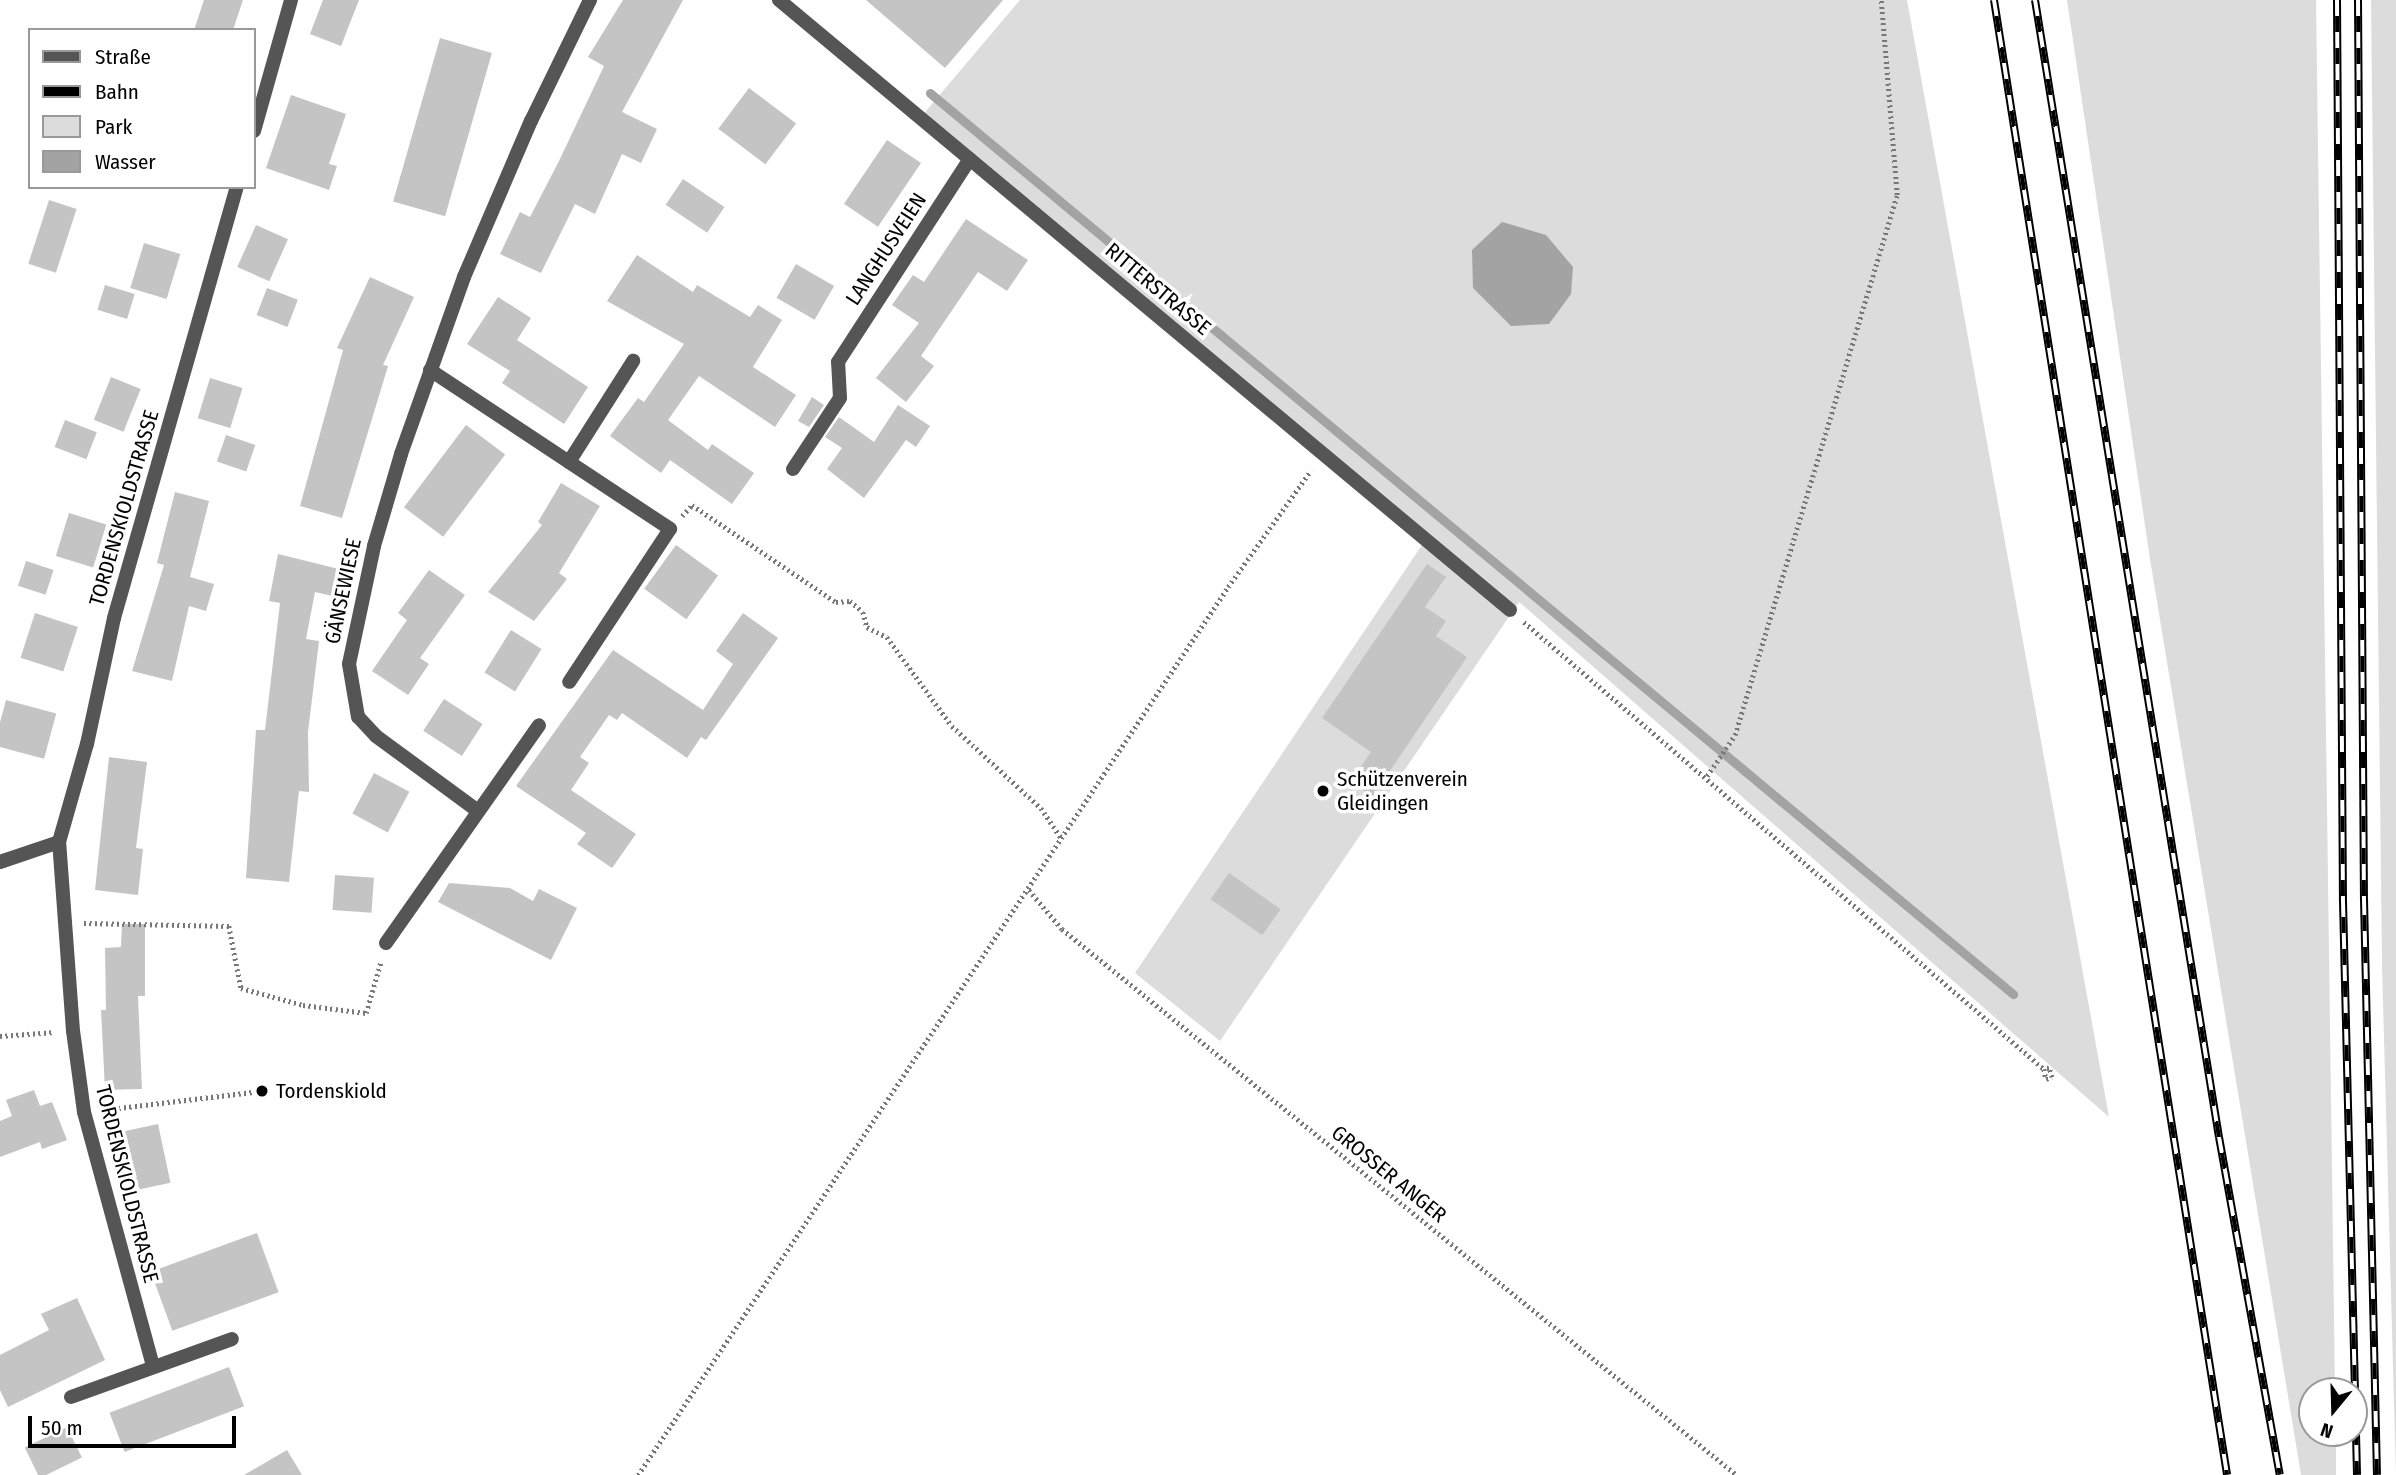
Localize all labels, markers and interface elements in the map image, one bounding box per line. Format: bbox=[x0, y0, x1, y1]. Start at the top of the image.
legend bbox=[28, 28, 256, 189]
text: Straße bbox=[95, 44, 151, 70]
text: Bahn bbox=[95, 79, 139, 105]
text: Park bbox=[95, 114, 132, 140]
text: Wasser bbox=[95, 149, 156, 175]
street label: LANGHUSVEIEN bbox=[840, 188, 932, 310]
street label: RITTERSTRASSE bbox=[1100, 238, 1216, 340]
street label: TORDENSKIOLDSTRASSE bbox=[84, 407, 164, 609]
street label: GÄNSEWIESE bbox=[320, 536, 366, 646]
place label: Schützenverein Gleidingen bbox=[1337, 766, 1468, 816]
marker: Schützenverein Gleidingen bbox=[1315, 783, 1331, 799]
place label: Tordenskiold bbox=[276, 1078, 387, 1104]
street label: TORDENSKIOLDSTRASSE bbox=[90, 1083, 164, 1285]
marker: Tordenskiold bbox=[254, 1083, 270, 1099]
street label: GROSSER ANGER bbox=[1327, 1120, 1451, 1228]
north arrow bbox=[2298, 1377, 2368, 1447]
scale bar bbox=[32, 1402, 240, 1446]
text: 50 m bbox=[41, 1415, 83, 1441]
text: N bbox=[2318, 1418, 2336, 1443]

